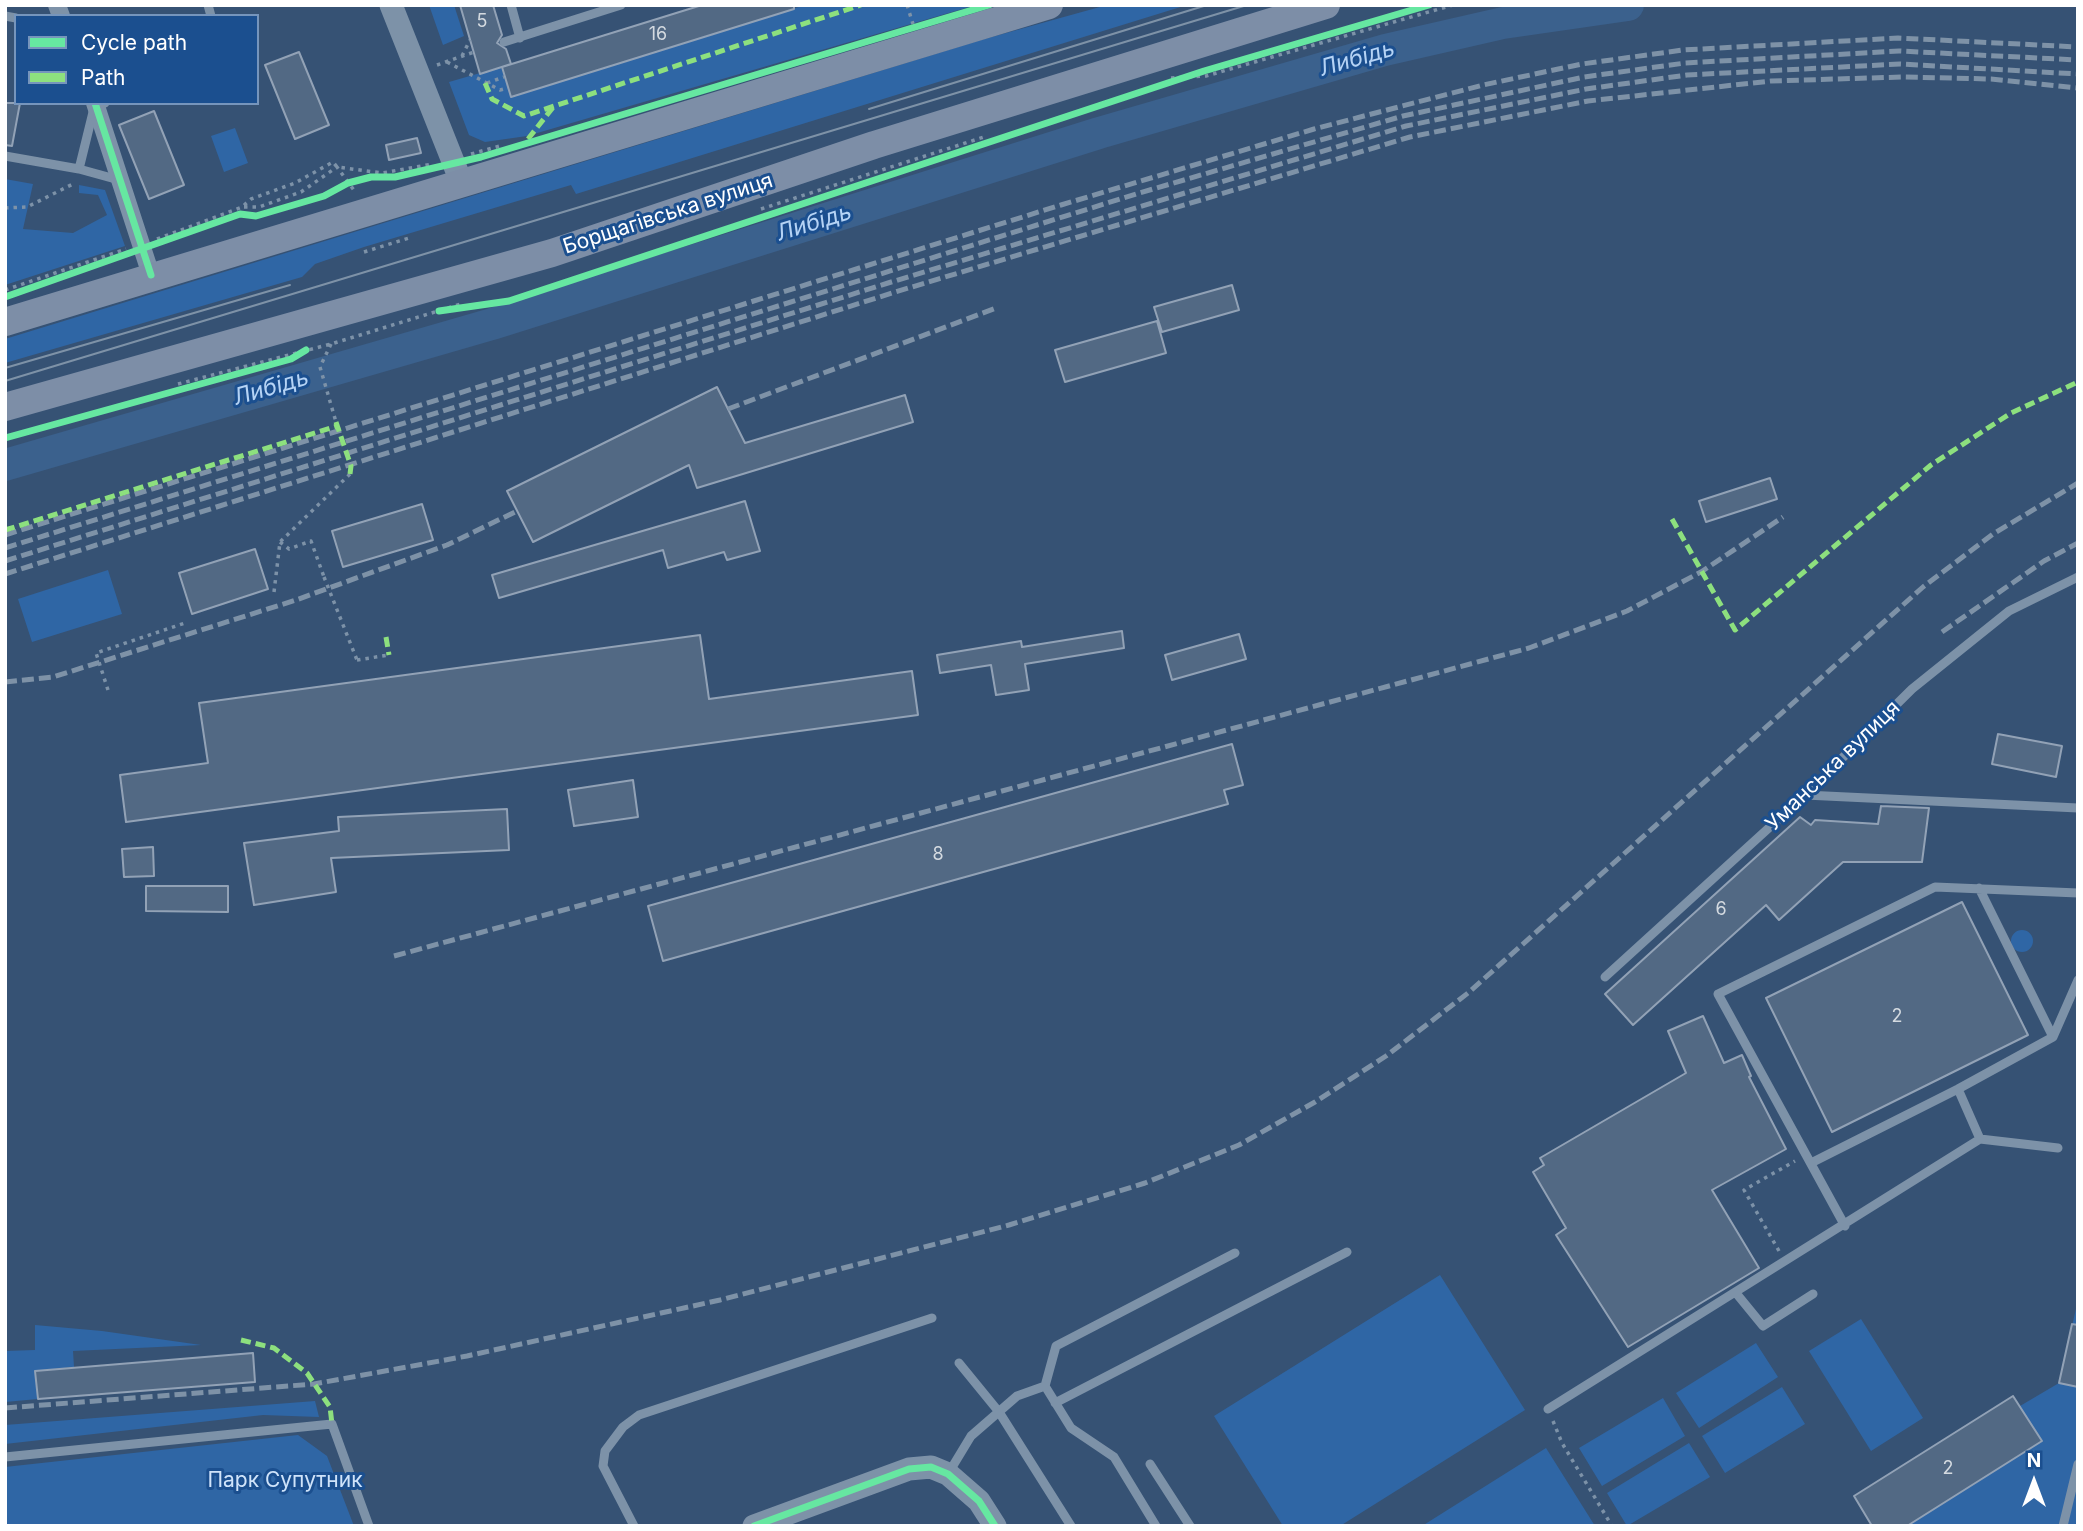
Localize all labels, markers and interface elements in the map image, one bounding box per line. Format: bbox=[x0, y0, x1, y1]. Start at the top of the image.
house number: 5 bbox=[477, 11, 487, 33]
legend bbox=[14, 14, 259, 105]
house number: 16 bbox=[649, 24, 667, 46]
text: Cycle path bbox=[81, 30, 187, 55]
water label: Либідь bbox=[1316, 35, 1398, 83]
text: Path bbox=[81, 65, 126, 90]
street label: Борщагівська вулиця bbox=[560, 168, 776, 260]
water label: Либідь bbox=[773, 198, 855, 248]
water label: Либідь bbox=[230, 364, 312, 412]
street label: Уманська вулиця bbox=[1761, 695, 1905, 837]
house number: 8 bbox=[932, 844, 944, 866]
house number: 6 bbox=[1715, 899, 1727, 921]
house number: 2 bbox=[1892, 1006, 1902, 1028]
north arrow bbox=[1999, 1447, 2069, 1517]
text: N bbox=[2027, 1449, 2041, 1472]
house number: 2 bbox=[1943, 1458, 1953, 1480]
park label: Парк Супутник bbox=[207, 1468, 363, 1494]

